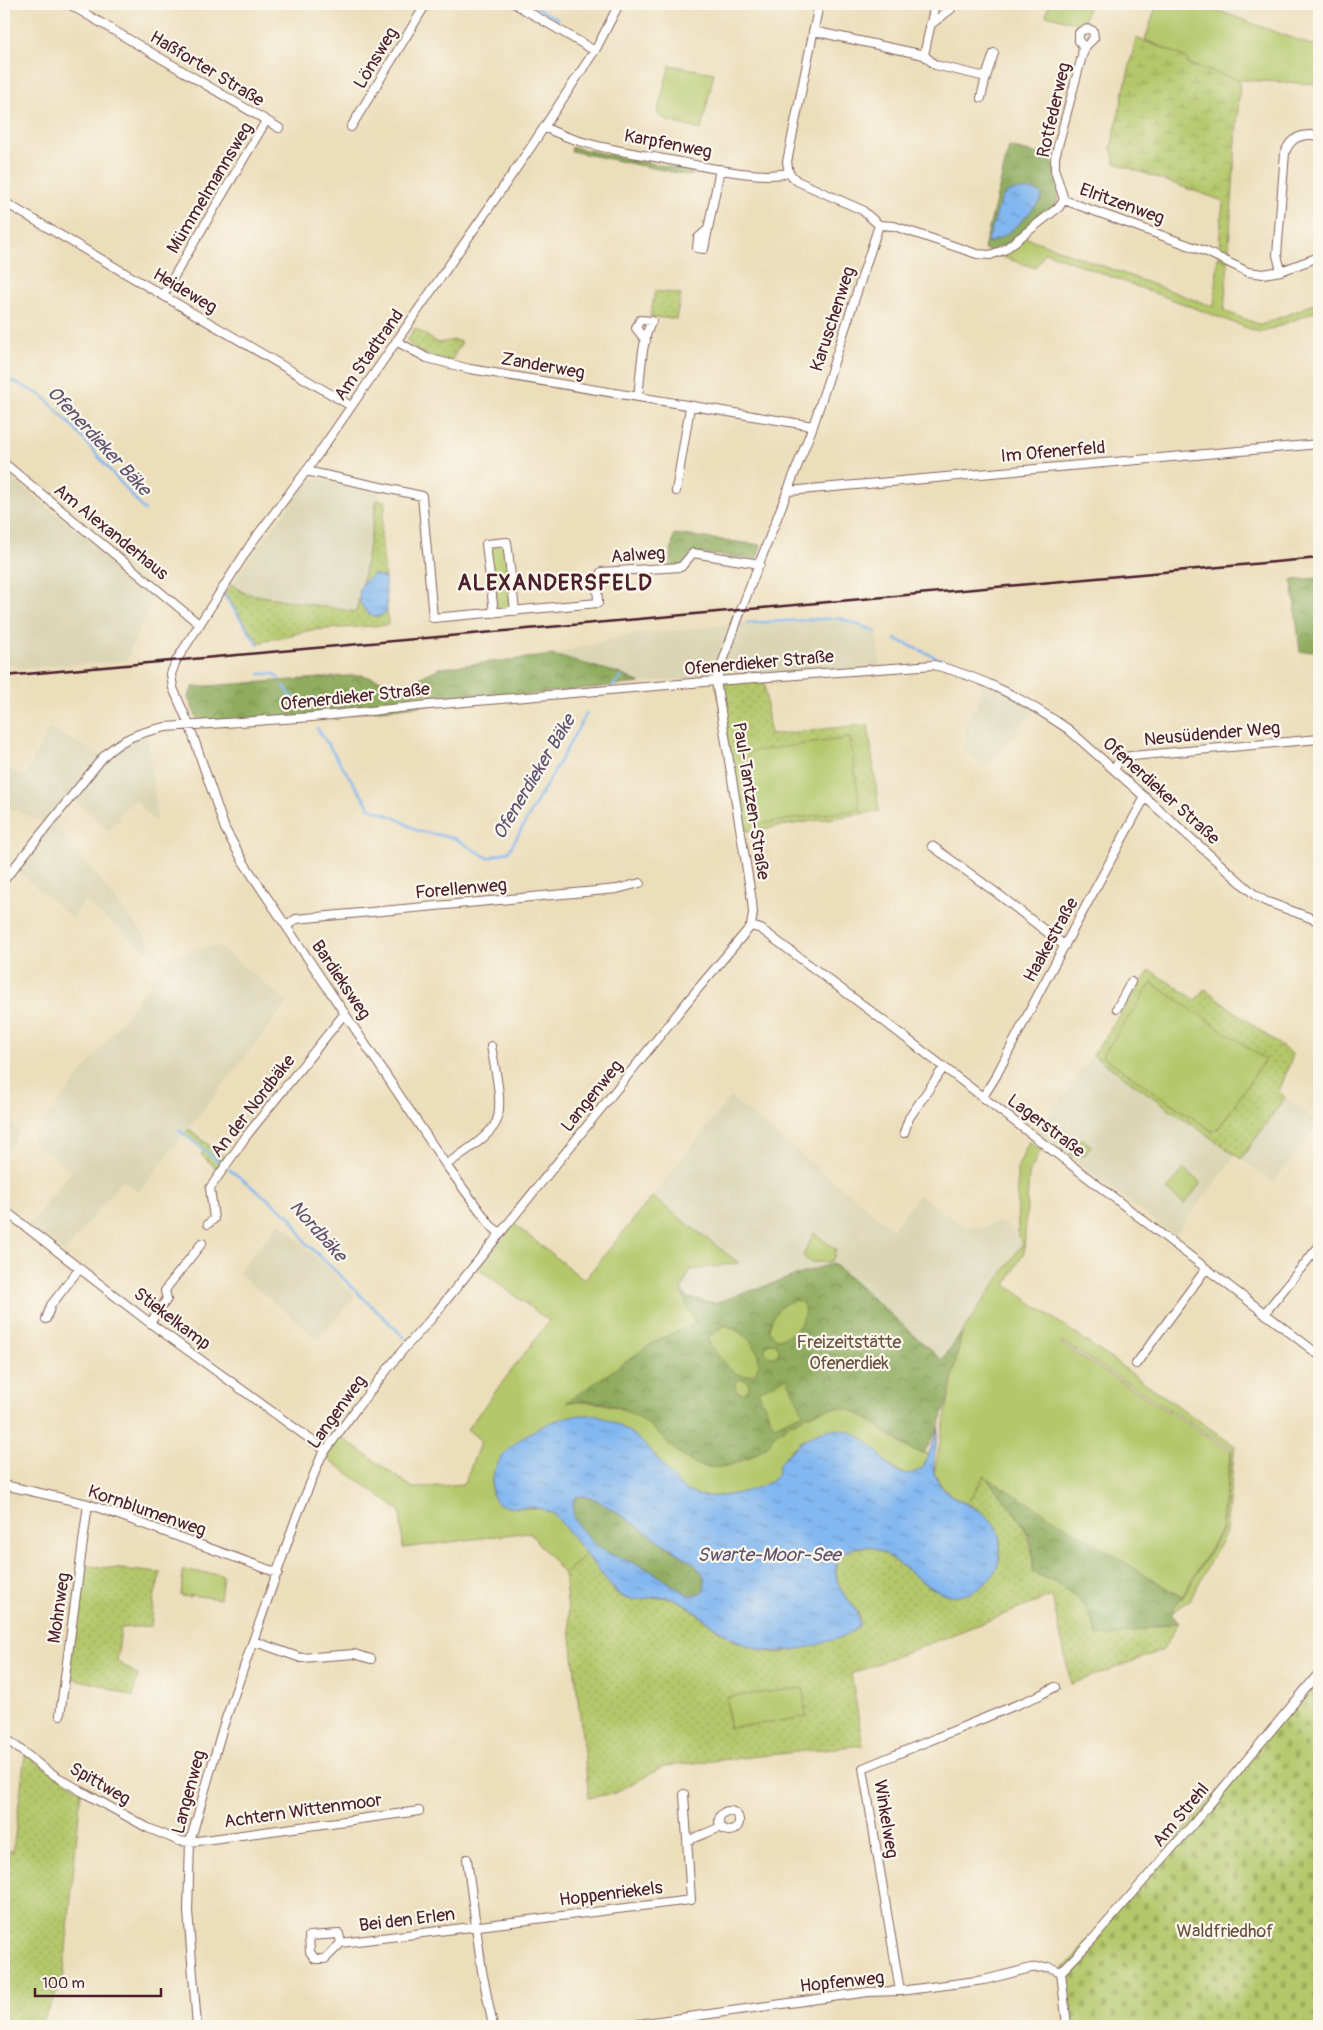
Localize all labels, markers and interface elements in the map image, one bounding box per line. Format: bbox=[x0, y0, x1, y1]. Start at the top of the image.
street label: Lönsweg bbox=[349, 23, 403, 93]
street label: Haßforter Straße bbox=[146, 26, 269, 112]
street label: Rotfederweg bbox=[1032, 60, 1076, 160]
street label: Mümmelmannsweg bbox=[162, 118, 258, 258]
street label: Karpfenweg bbox=[622, 124, 714, 164]
street label: Elritzenweg bbox=[1076, 178, 1168, 230]
street label: Heideweg bbox=[149, 263, 221, 319]
street label: Karuschenweg bbox=[805, 264, 861, 374]
street label: Am Stadtrand bbox=[329, 305, 409, 405]
street label: Zanderweg bbox=[499, 347, 587, 385]
water label: Ofenerdieker Bäke bbox=[42, 381, 157, 502]
street label: Im Ofenerfeld bbox=[1000, 436, 1106, 468]
street label: Am Alexanderhaus bbox=[49, 479, 173, 585]
street label: Aalweg bbox=[610, 542, 666, 568]
district label: ALEXANDERSFELD bbox=[457, 569, 653, 597]
street label: Ofenerdieker Straße bbox=[683, 645, 835, 681]
street label: Ofenerdieker Straße bbox=[279, 678, 431, 716]
water label: Ofenerdieker Bäke bbox=[487, 709, 582, 844]
street label: Neusüdender Weg bbox=[1143, 717, 1281, 751]
street label: Paul-Tantzen-Straße bbox=[727, 721, 775, 882]
street label: Ofenerdieker Straße bbox=[1098, 732, 1225, 850]
street label: Forellenweg bbox=[414, 874, 508, 904]
street label: Haakestraße bbox=[1018, 894, 1084, 986]
street label: Bardieksweg bbox=[306, 936, 376, 1024]
street label: An der Nordbäke bbox=[206, 1050, 300, 1162]
street label: Langenweg bbox=[556, 1055, 628, 1137]
street label: Lagerstraße bbox=[1002, 1089, 1090, 1163]
water label: Nordbäke bbox=[284, 1195, 353, 1268]
street label: Stiekelkamp bbox=[129, 1282, 215, 1356]
park label: Freizeitstätte Ofenerdiek bbox=[797, 1331, 902, 1375]
street label: Langenweg bbox=[302, 1370, 372, 1454]
street label: Kornblumenweg bbox=[85, 1480, 209, 1542]
water label: Swarte-Moor-See bbox=[697, 1543, 842, 1567]
street label: Mohnweg bbox=[43, 1571, 75, 1645]
street label: Langenweg bbox=[167, 1747, 211, 1837]
street label: Spittweg bbox=[65, 1757, 135, 1811]
street label: Winkelweg bbox=[868, 1778, 904, 1860]
street label: Am Strehl bbox=[1148, 1778, 1214, 1852]
street label: Achtern Wittenmoor bbox=[222, 1788, 384, 1833]
street label: Hoppenriekels bbox=[558, 1876, 664, 1912]
street label: Bei den Erlen bbox=[358, 1903, 456, 1937]
park label: Waldfriedhof bbox=[1177, 1920, 1274, 1943]
scale bar bbox=[35, 1965, 161, 1997]
street label: Hopfenweg bbox=[799, 1966, 885, 1998]
text: 100 m bbox=[42, 1974, 85, 1993]

